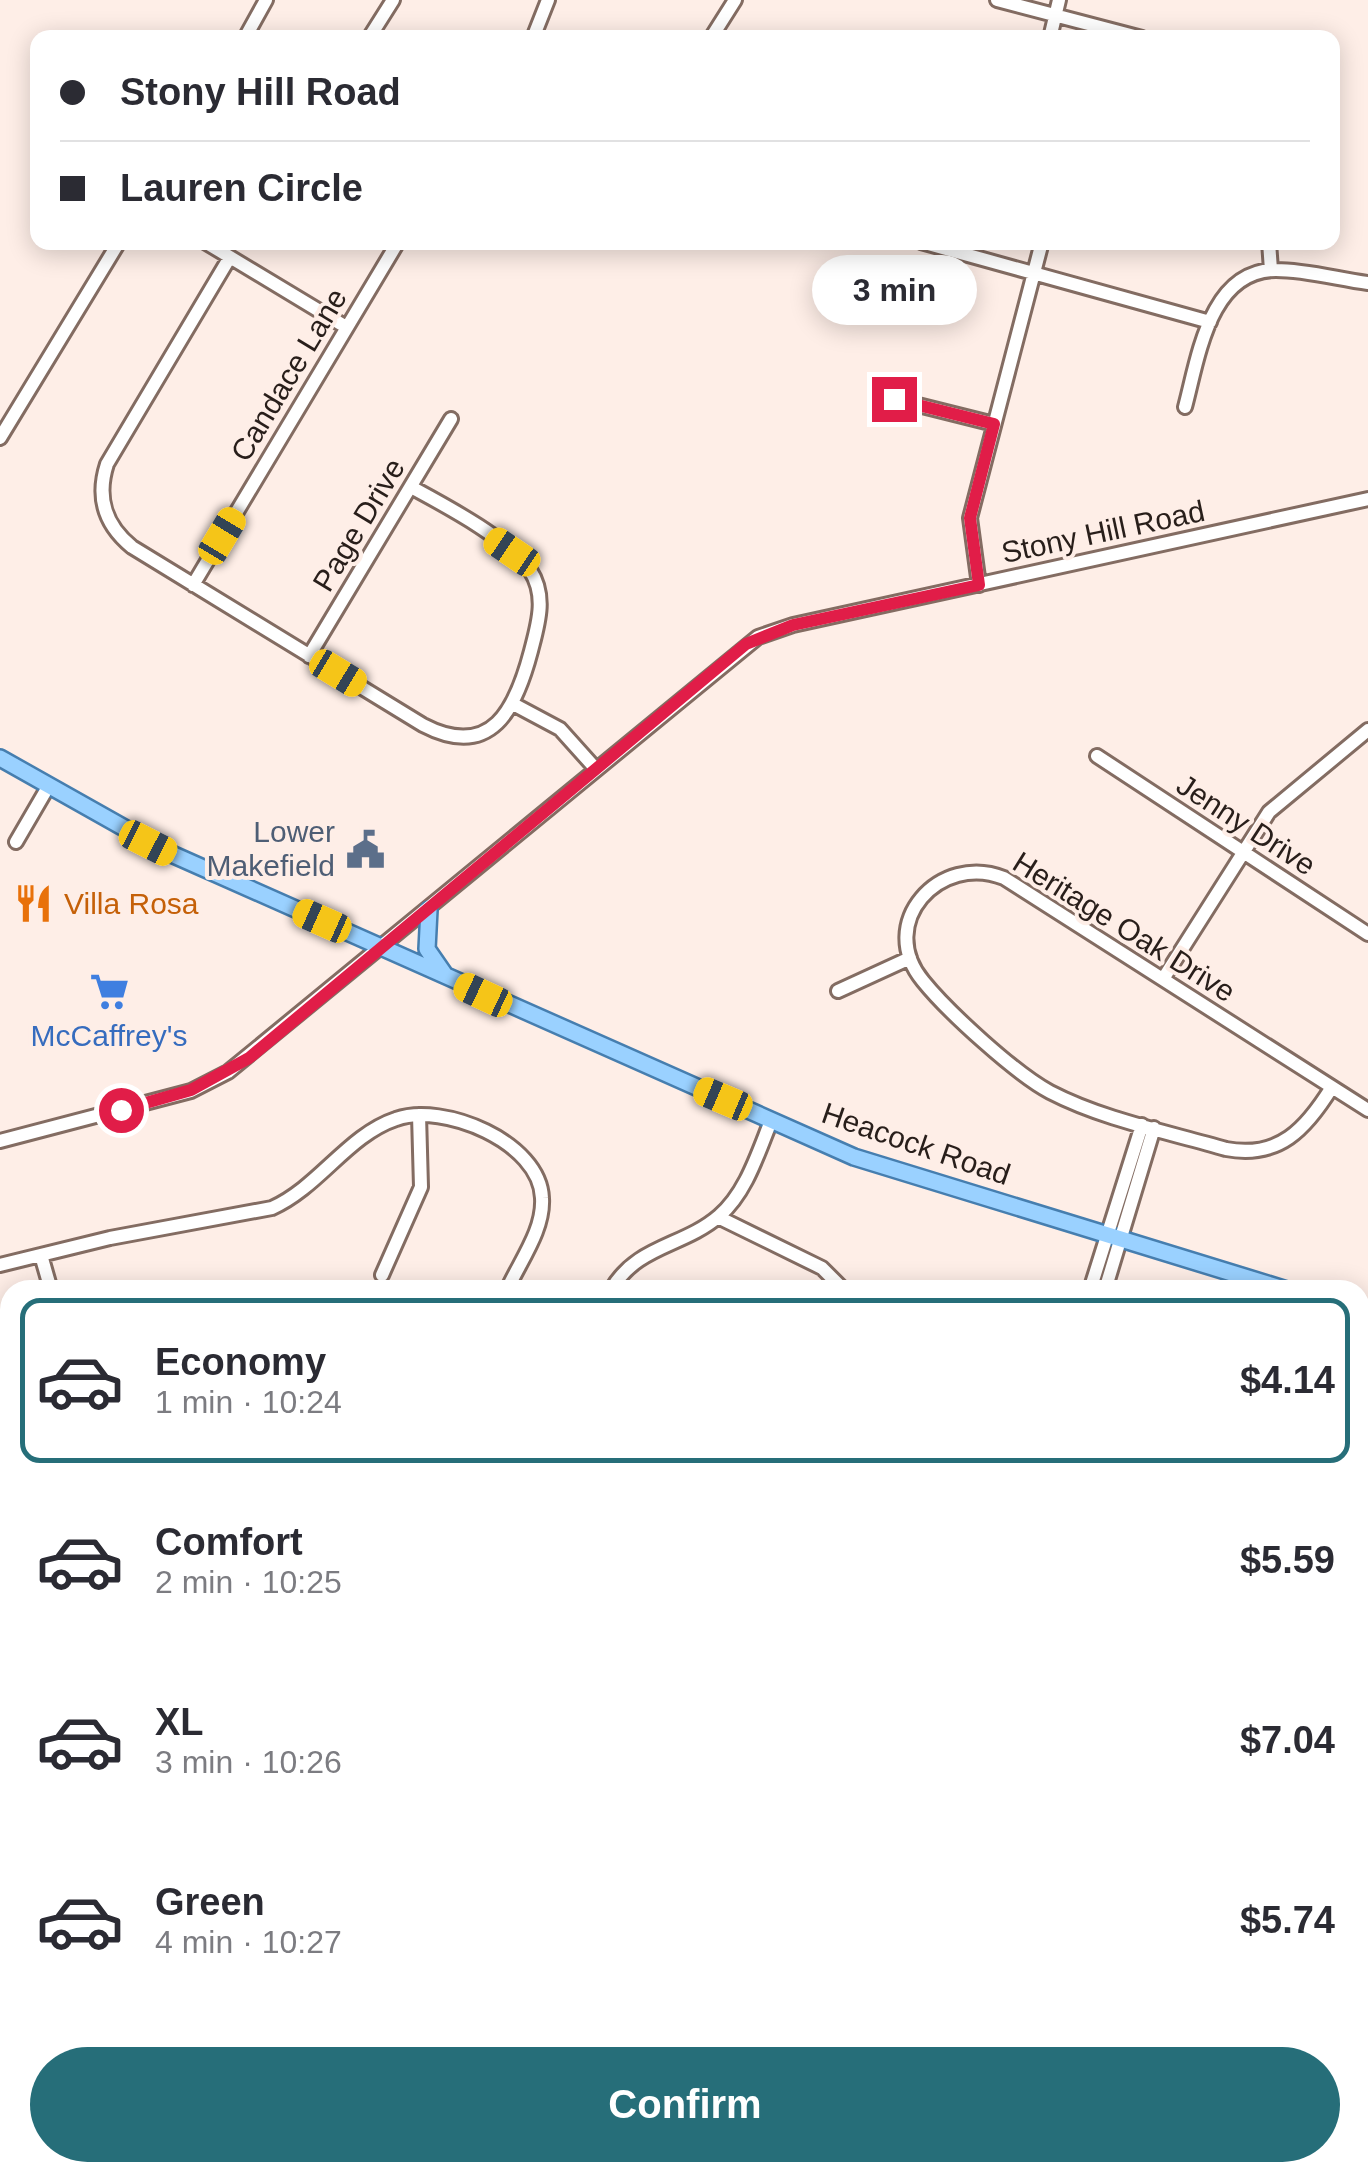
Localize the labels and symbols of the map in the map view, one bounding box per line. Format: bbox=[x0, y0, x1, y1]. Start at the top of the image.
callout: 3 min bbox=[812, 254, 976, 324]
street label: Candace Lane bbox=[224, 283, 353, 467]
route end bbox=[872, 377, 917, 422]
street label: Page Drive bbox=[306, 453, 411, 597]
street label: Stony Hill Road bbox=[998, 494, 1207, 569]
car bbox=[194, 503, 250, 569]
car bbox=[479, 523, 545, 581]
car bbox=[305, 645, 371, 701]
street label: Jenny Drive bbox=[1171, 768, 1322, 882]
place label: Lower Makefield bbox=[207, 815, 335, 882]
car bbox=[114, 816, 182, 870]
public building icon: Lower Makefield bbox=[344, 828, 386, 870]
street label: Heritage Oak Drive bbox=[1007, 845, 1241, 1008]
restaurant icon: Villa Rosa bbox=[13, 883, 55, 925]
place label: Villa Rosa bbox=[64, 887, 199, 920]
car bbox=[288, 895, 356, 947]
car bbox=[449, 969, 517, 1021]
supermarket icon: McCaffrey's bbox=[88, 971, 130, 1013]
place label: McCaffrey's bbox=[31, 1019, 187, 1052]
car bbox=[690, 1073, 756, 1125]
route start bbox=[99, 1088, 144, 1133]
street label: Heacock Road bbox=[818, 1096, 1015, 1191]

